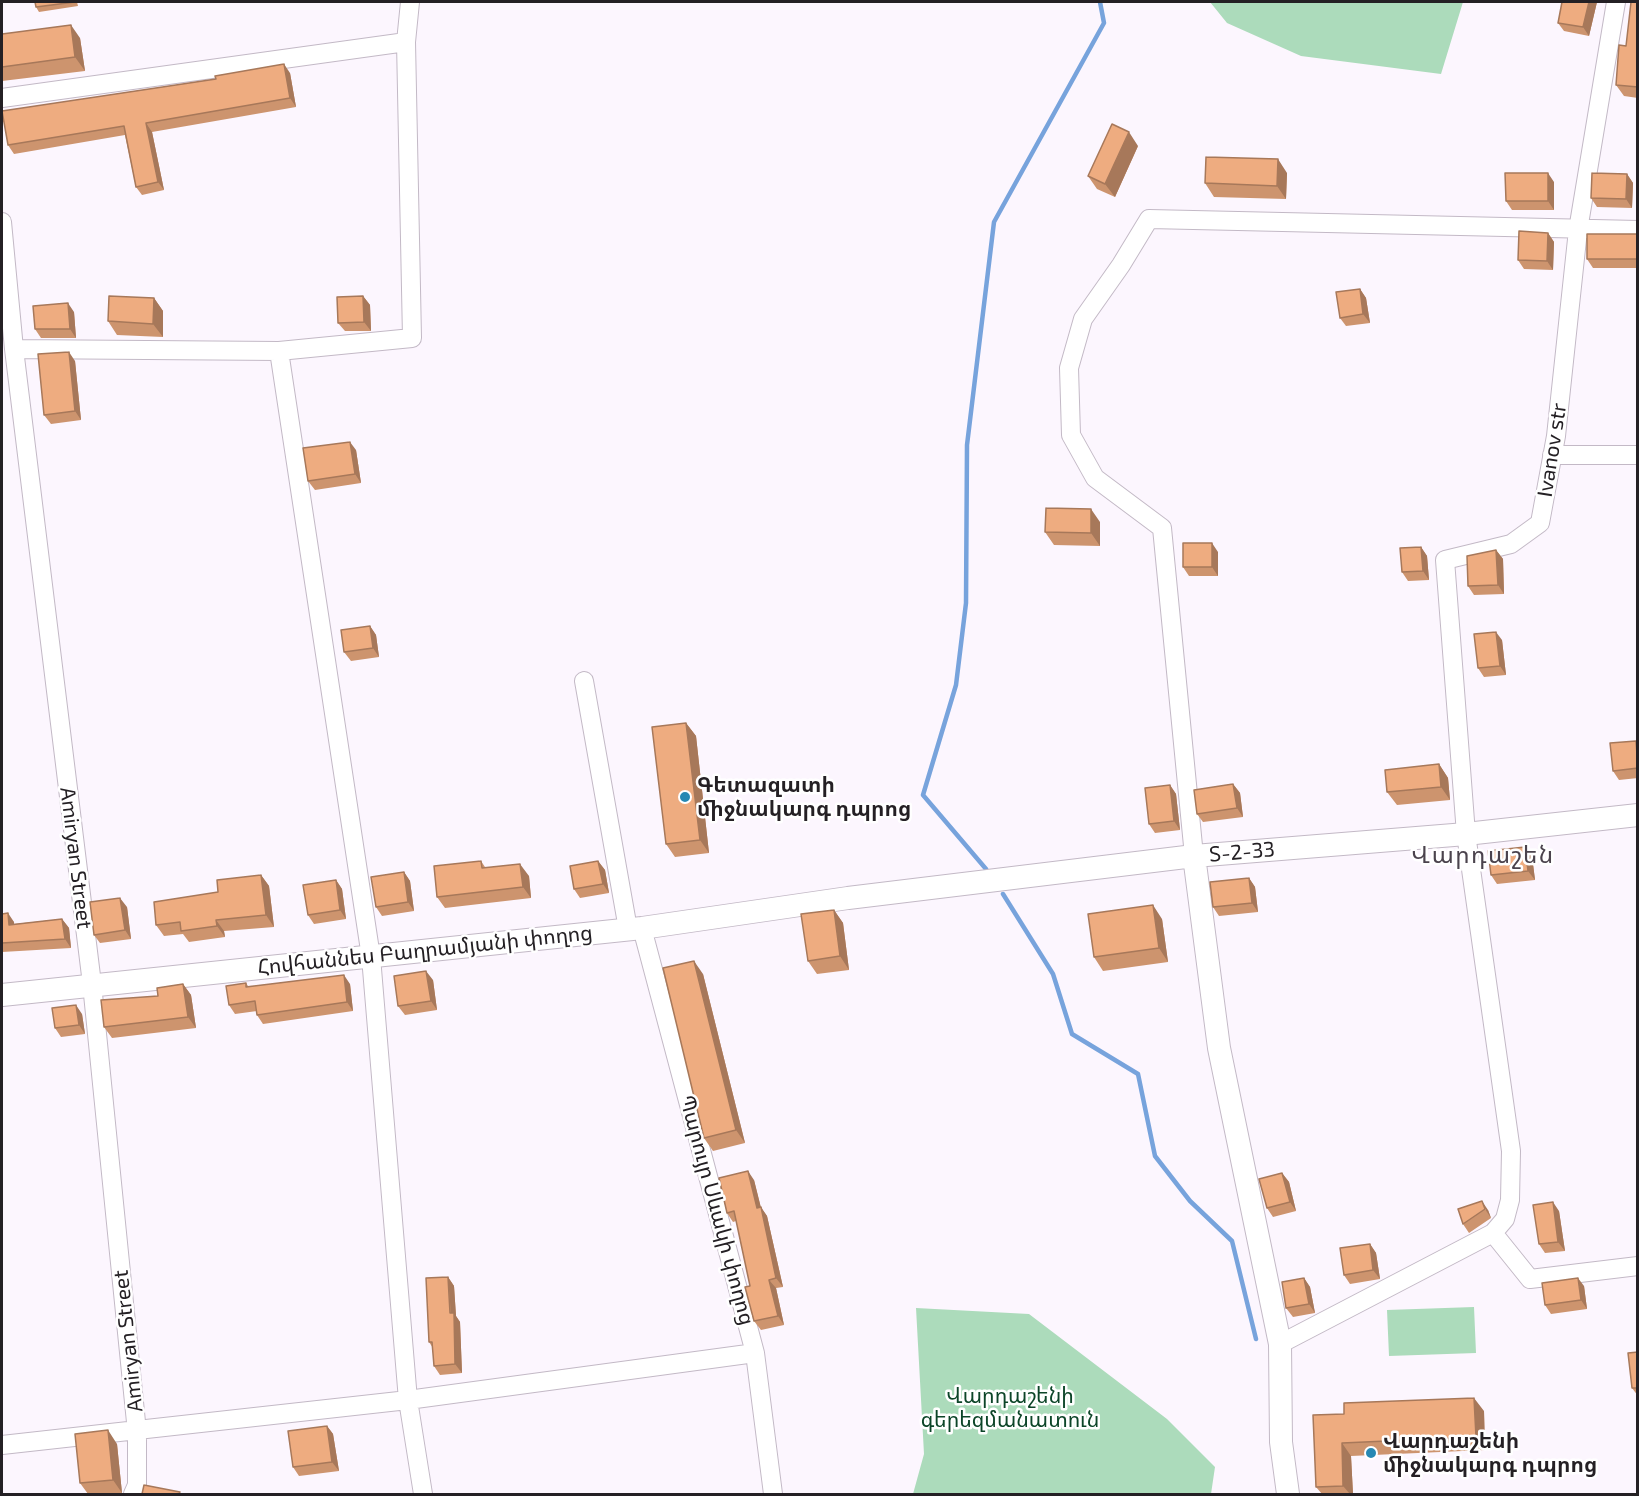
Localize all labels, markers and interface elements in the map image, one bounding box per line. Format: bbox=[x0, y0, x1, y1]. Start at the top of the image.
street label: Ivanov str bbox=[1532, 401, 1572, 499]
place label: Գետազատի միջնակարգ դպրոց bbox=[697, 772, 911, 822]
street label: Amiryan Street bbox=[55, 786, 97, 930]
marker: Գետազատի միջնակարգ դպրոց bbox=[678, 790, 692, 804]
street label: Տ-2-33 bbox=[1208, 837, 1276, 867]
district label: Վարդաշեն bbox=[1411, 841, 1555, 869]
street label: Հովհաննես Բաղրամյանի փողոց bbox=[256, 920, 594, 980]
street label: Պարույր Սևակի փողոց bbox=[674, 1092, 760, 1328]
street label: Amiryan Street bbox=[108, 1269, 148, 1413]
park label: Վարդաշենի գերեզմանատուն bbox=[921, 1383, 1099, 1433]
place label: Վարդաշենի միջնակարգ դպրոց bbox=[1383, 1428, 1597, 1478]
marker: Վարդաշենի միջնակարգ դպրոց bbox=[1364, 1446, 1378, 1460]

